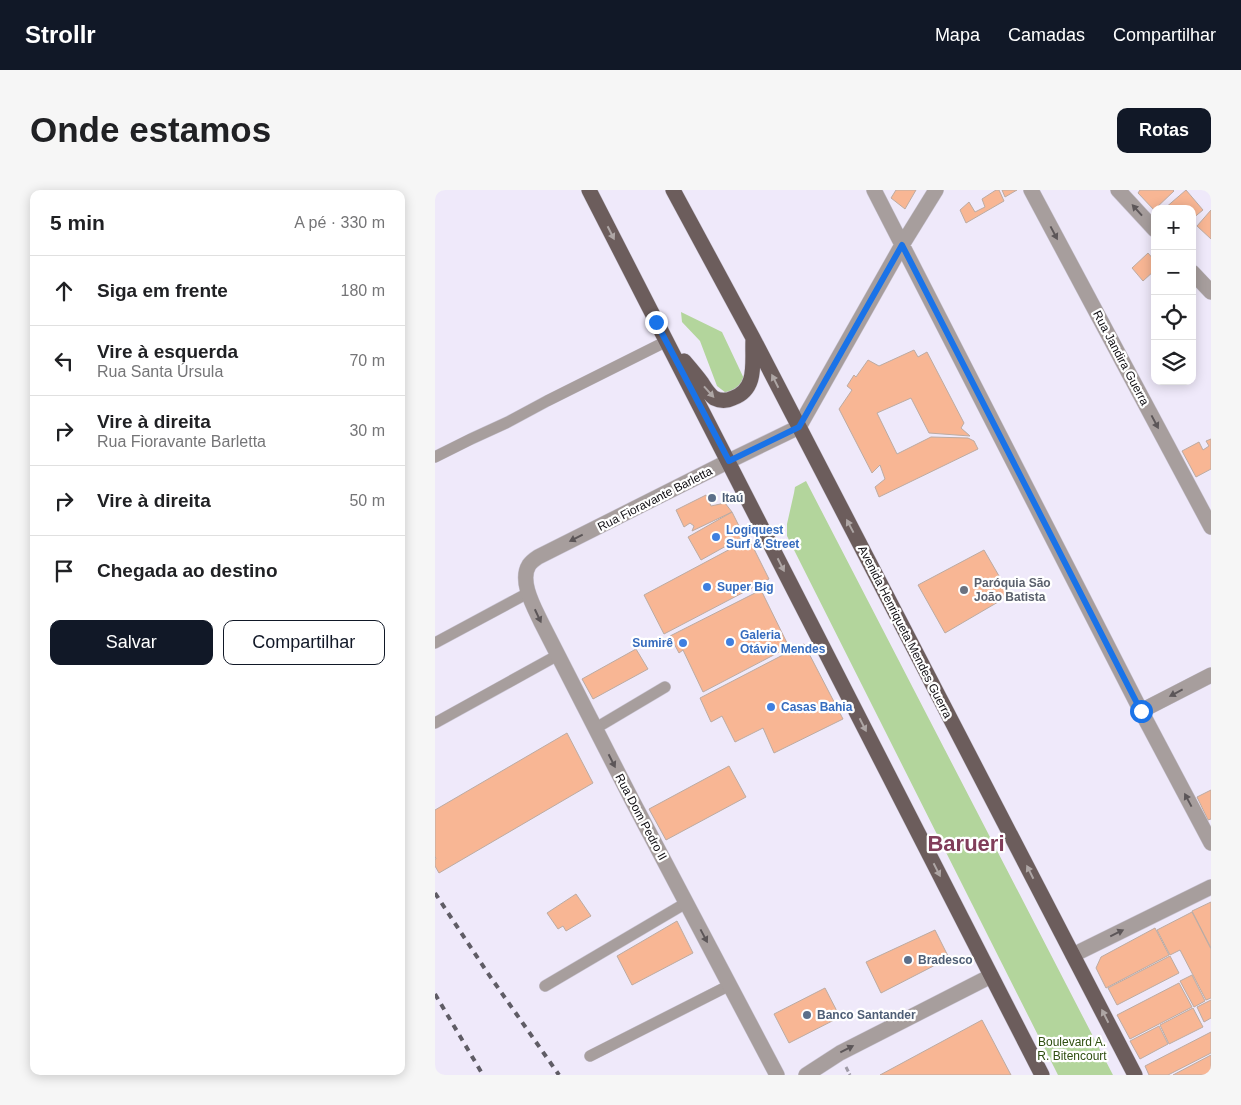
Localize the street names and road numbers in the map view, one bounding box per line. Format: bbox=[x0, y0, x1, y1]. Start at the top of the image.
street label: Rua Jandira Guerra bbox=[1090, 308, 1152, 408]
street label: Rua Fioravante Barletta bbox=[595, 464, 715, 534]
street label: Avenida Henriqueta Mendes Guerra bbox=[855, 543, 955, 721]
street label: Rua Dom Pedro II bbox=[612, 771, 670, 863]

